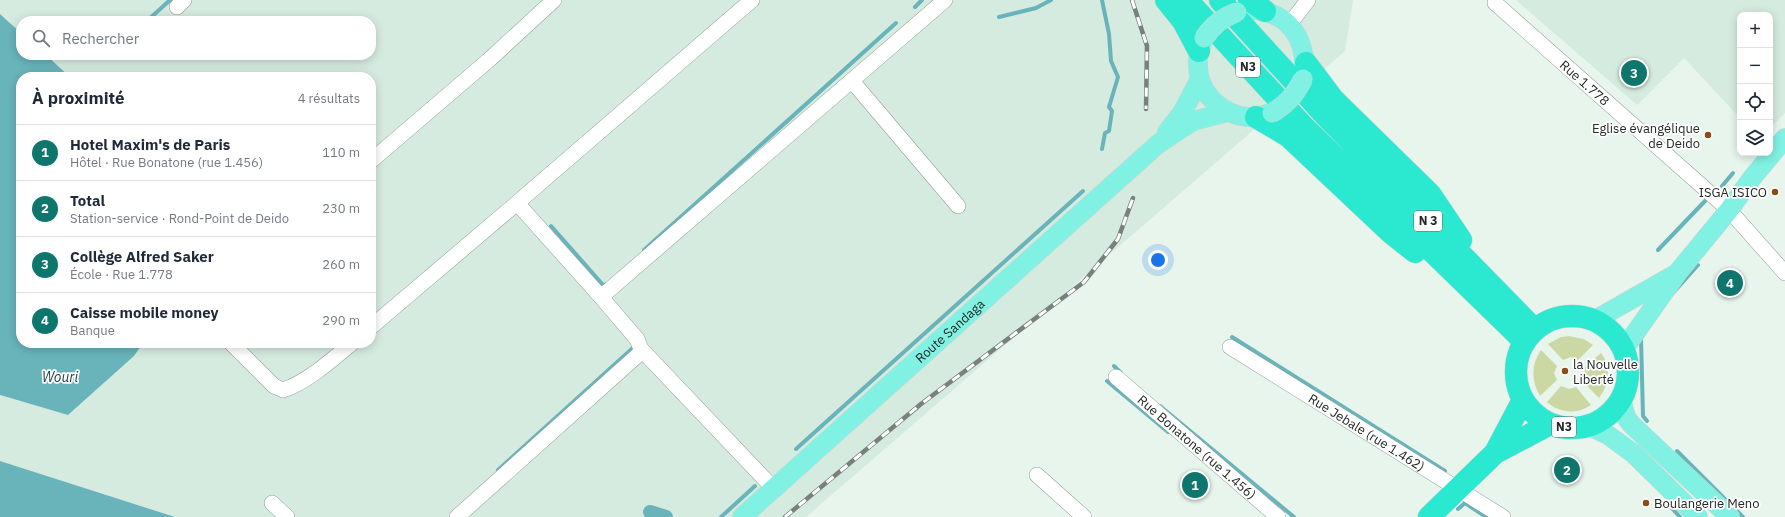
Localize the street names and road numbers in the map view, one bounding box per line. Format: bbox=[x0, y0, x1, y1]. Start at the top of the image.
street label: Rue 1.778 bbox=[1556, 56, 1613, 109]
road number: N3 bbox=[1236, 57, 1260, 77]
road number: N 3 bbox=[1414, 211, 1442, 231]
street label: Route Sandaga bbox=[912, 295, 988, 367]
street label: Rue Jebale (rue 1.462) bbox=[1305, 390, 1428, 475]
street label: Rue Bonatone (rue 1.456) bbox=[1135, 392, 1259, 502]
road number: N3 bbox=[1552, 417, 1576, 437]

